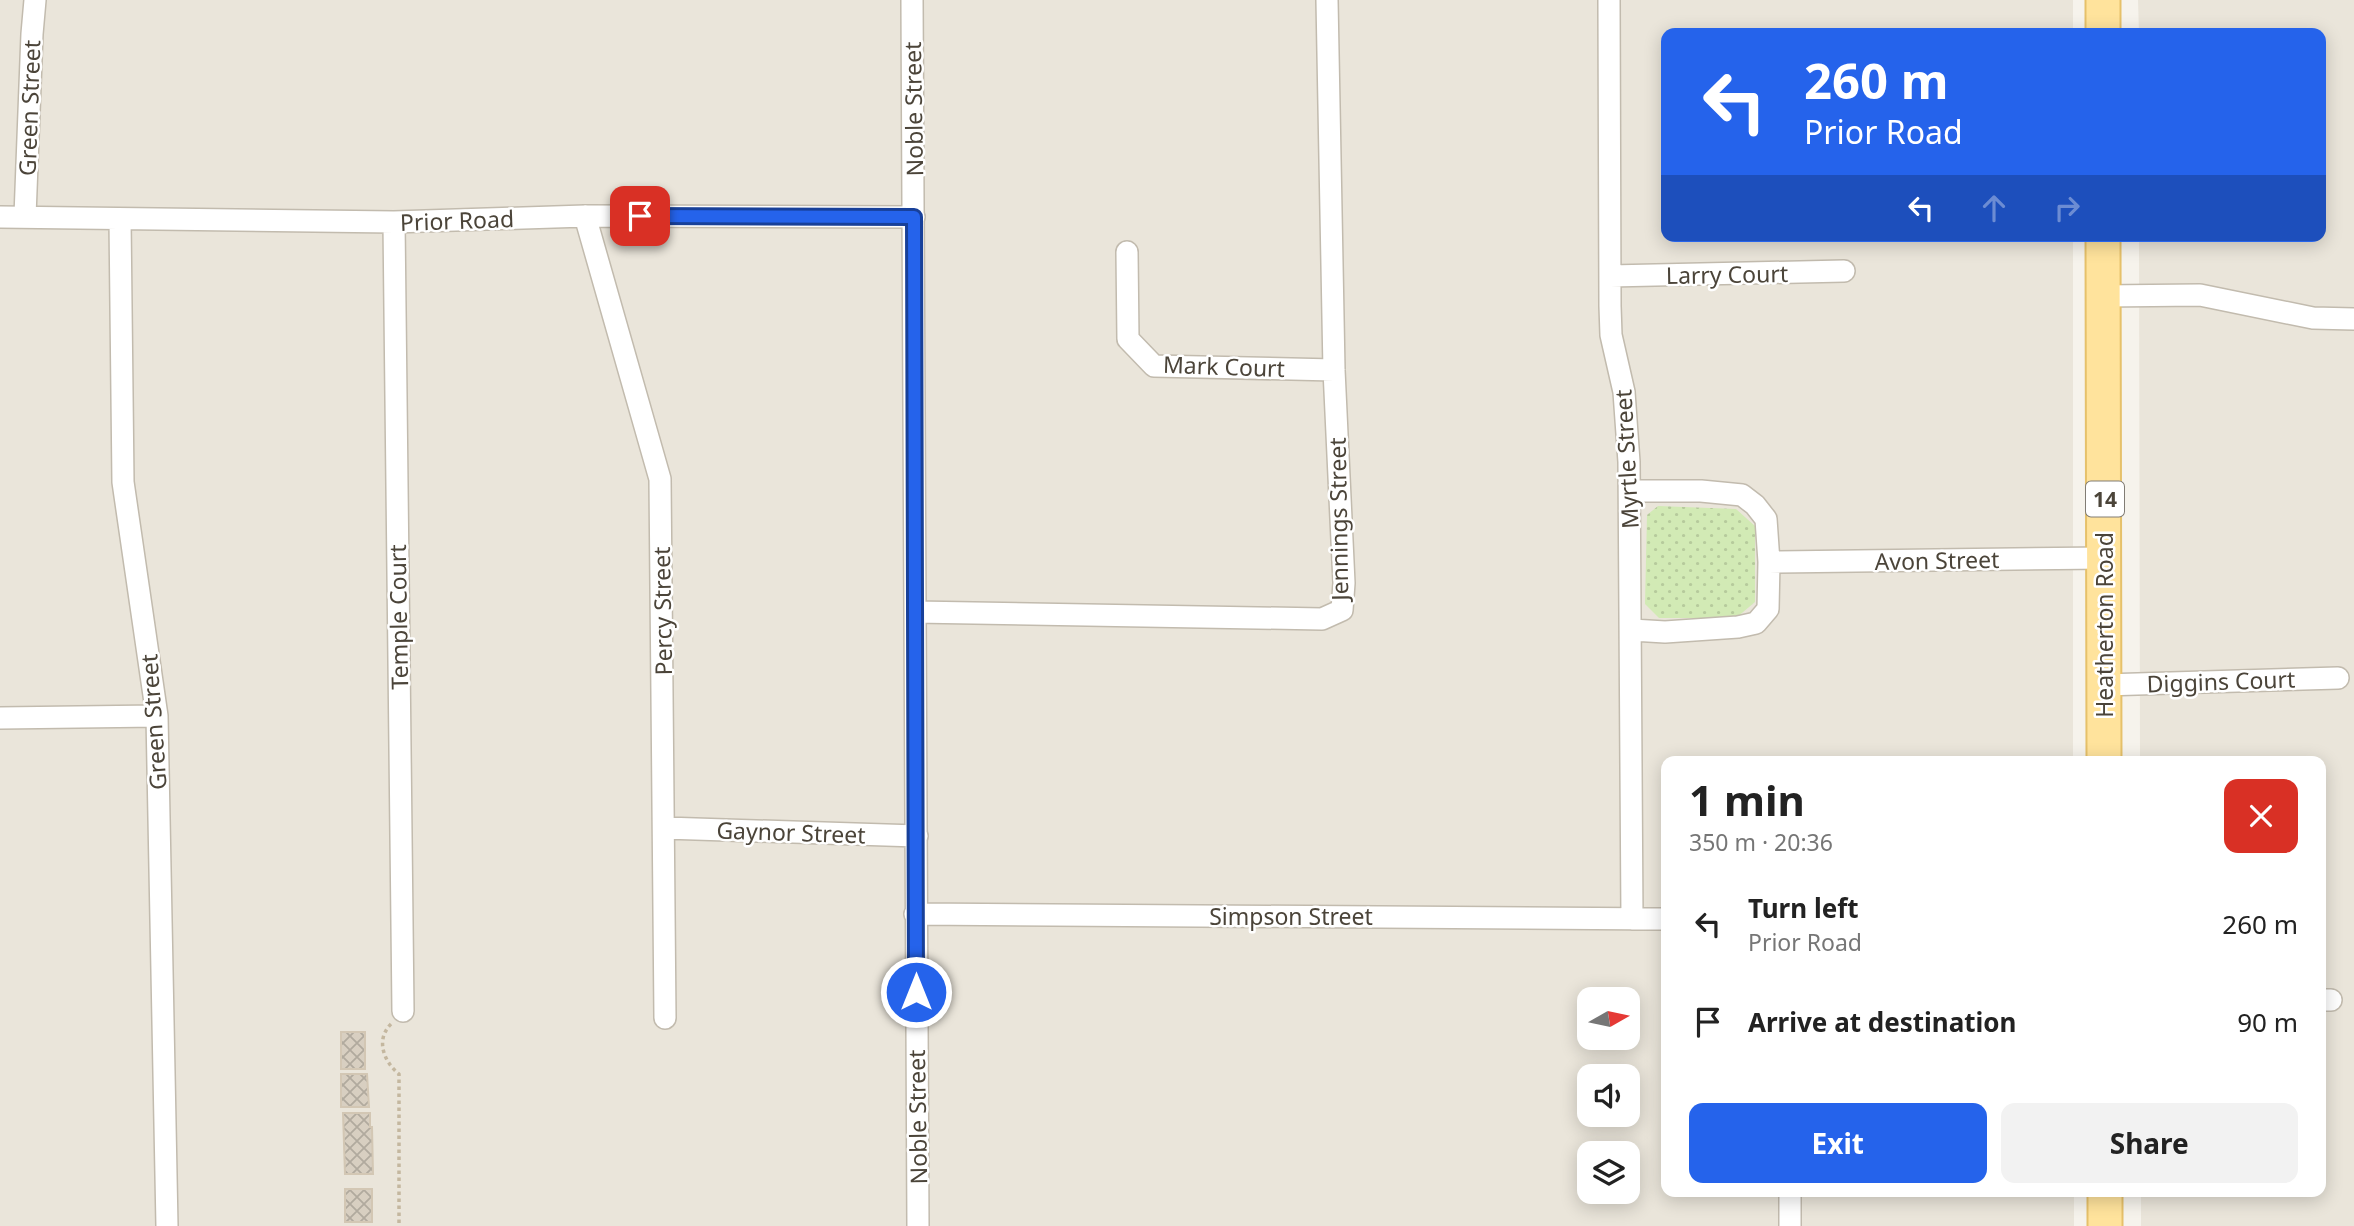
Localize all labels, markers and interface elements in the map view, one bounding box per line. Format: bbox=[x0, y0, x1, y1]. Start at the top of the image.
street label: Green Street bbox=[11, 39, 47, 177]
street label: Noble Street bbox=[896, 41, 930, 177]
text: 260 m bbox=[1804, 47, 1949, 113]
icon: left bbox=[1689, 56, 1780, 147]
text: Prior Road bbox=[1804, 110, 1963, 153]
pin bbox=[610, 186, 670, 246]
icon: left bbox=[1902, 189, 1940, 227]
icon: ahead bbox=[1975, 189, 2013, 227]
icon: right bbox=[2048, 189, 2086, 227]
icon: arrive bbox=[621, 197, 659, 235]
street label: Prior Road bbox=[399, 202, 515, 238]
street label: Larry Court bbox=[1666, 257, 1788, 291]
street label: Mark Court bbox=[1162, 348, 1286, 384]
street label: Myrtle Street bbox=[1606, 389, 1646, 529]
street label: Jennings Street bbox=[1321, 437, 1355, 603]
road number: 14 bbox=[2086, 482, 2124, 516]
street label: Heatherton Road bbox=[2088, 532, 2120, 718]
street label: Avon Street bbox=[1874, 543, 2000, 577]
street label: Temple Court bbox=[381, 544, 415, 690]
street label: Percy Street bbox=[645, 546, 679, 676]
street label: Green Street bbox=[132, 653, 174, 791]
street label: Diggins Court bbox=[2146, 662, 2296, 700]
text: 1 min bbox=[1689, 771, 1805, 828]
button: close bbox=[2224, 779, 2298, 853]
street label: Gaynor Street bbox=[716, 813, 866, 851]
text: 350 m · 20:36 bbox=[1689, 826, 1833, 858]
text: Turn left bbox=[1748, 890, 1859, 926]
street label: Simpson Street bbox=[1209, 900, 1373, 932]
icon: left bbox=[1689, 905, 1727, 943]
text: 260 m bbox=[2222, 906, 2298, 942]
text: Prior Road bbox=[1748, 926, 1862, 958]
position arrow bbox=[879, 955, 953, 1029]
north arrow bbox=[1577, 987, 1640, 1050]
map controls bbox=[1577, 987, 1640, 1204]
icon: arrive bbox=[1689, 1003, 1727, 1041]
text: Arrive at destination bbox=[1748, 1004, 2017, 1040]
text: 90 m bbox=[2237, 1004, 2298, 1040]
street label: Noble Street bbox=[900, 1049, 934, 1185]
button: sound bbox=[1577, 1064, 1640, 1127]
button: Exit bbox=[1689, 1103, 1987, 1183]
button: Share bbox=[2001, 1103, 2298, 1183]
button: layers bbox=[1577, 1141, 1640, 1204]

